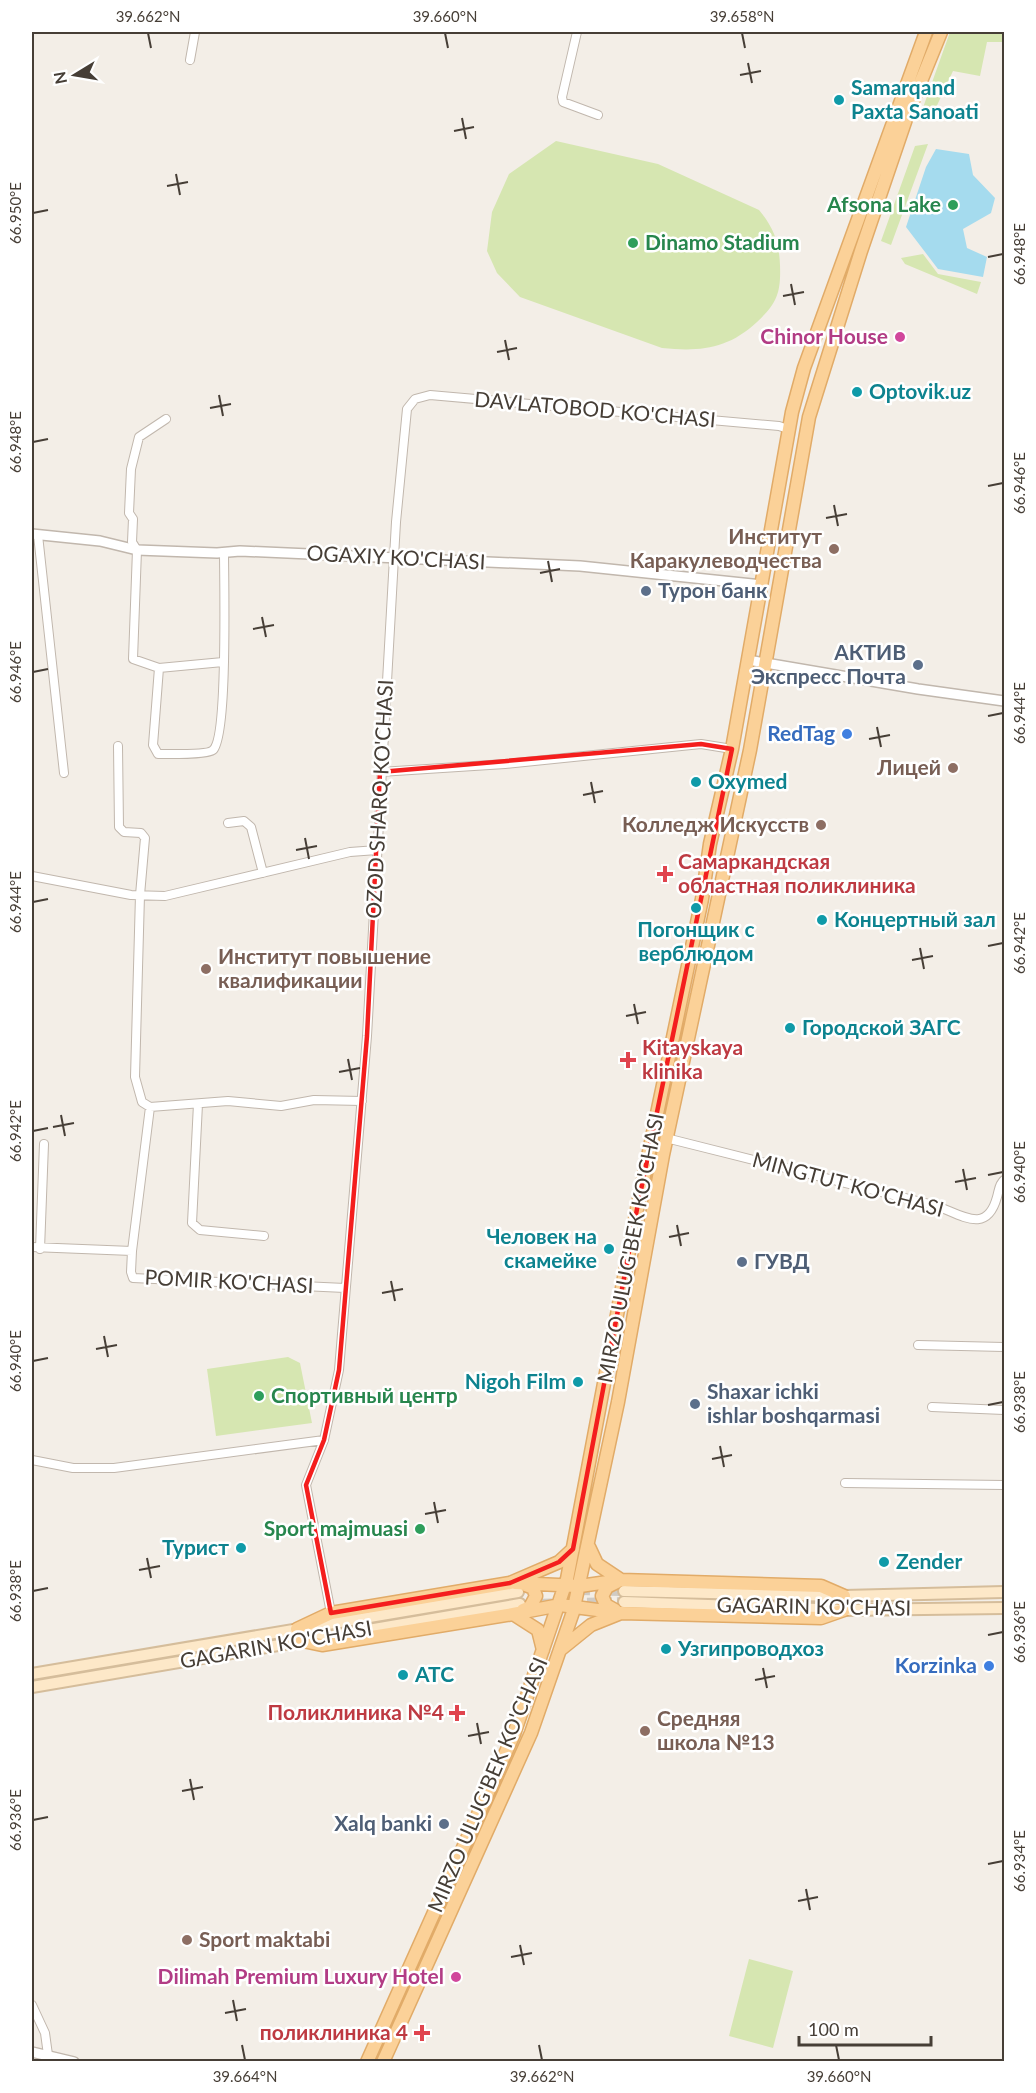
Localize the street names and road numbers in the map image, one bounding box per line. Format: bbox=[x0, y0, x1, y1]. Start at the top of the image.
street label: DAVLATOBOD KO'CHASI bbox=[473, 385, 717, 432]
street label: OGAXIY KO'CHASI bbox=[306, 539, 486, 574]
street label: OZOD SHARQ KO'CHASI bbox=[360, 679, 397, 919]
street label: MIRZO ULUG'BEK KO'CHASI bbox=[591, 1111, 668, 1385]
street label: MINGTUT KO'CHASI bbox=[750, 1146, 947, 1221]
street label: POMIR KO'CHASI bbox=[144, 1264, 314, 1297]
street label: GAGARIN KO'CHASI bbox=[717, 1591, 912, 1620]
street label: GAGARIN KO'CHASI bbox=[178, 1614, 374, 1673]
street label: MIRZO ULUG'BEK KO'CHASI bbox=[422, 1653, 552, 1916]

